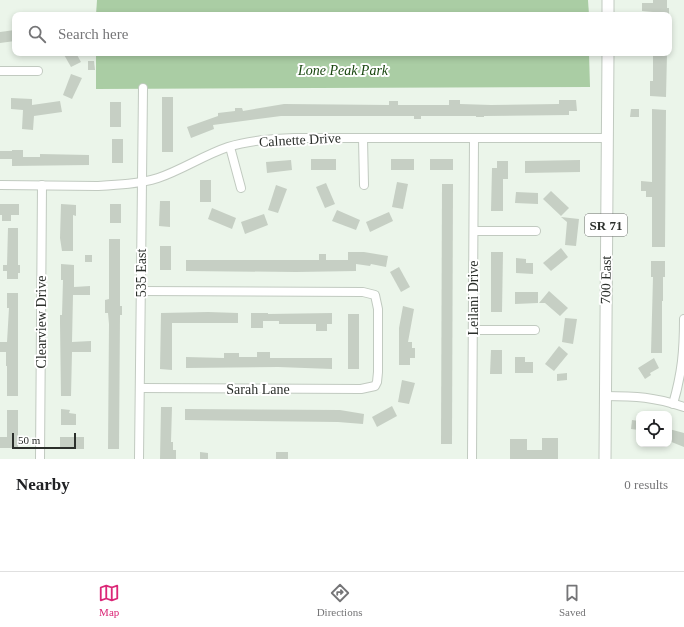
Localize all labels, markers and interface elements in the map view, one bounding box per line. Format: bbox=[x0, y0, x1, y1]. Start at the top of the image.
search box bbox=[12, 12, 672, 56]
icon: search bbox=[26, 23, 48, 45]
text: Search here bbox=[58, 26, 128, 42]
park label: Lone Peak Park bbox=[297, 63, 389, 78]
street label: Calnette Drive bbox=[259, 130, 341, 150]
road number: SR 71 bbox=[585, 214, 627, 236]
street label: 535 East bbox=[134, 249, 149, 297]
street label: 700 East bbox=[598, 255, 614, 304]
street label: Leilani Drive bbox=[466, 260, 481, 336]
street label: Clearview Drive bbox=[34, 276, 49, 368]
street label: Sarah Lane bbox=[226, 382, 290, 397]
map controls bbox=[636, 411, 672, 447]
button: locate bbox=[636, 411, 672, 447]
scale bar bbox=[12, 431, 76, 450]
text: 50 m bbox=[18, 434, 40, 446]
text: Nearby bbox=[16, 475, 70, 494]
text: 0 results bbox=[624, 477, 668, 492]
tab: Map bbox=[98, 582, 120, 618]
tab: Directions bbox=[317, 582, 362, 618]
tab: Saved bbox=[559, 582, 586, 618]

